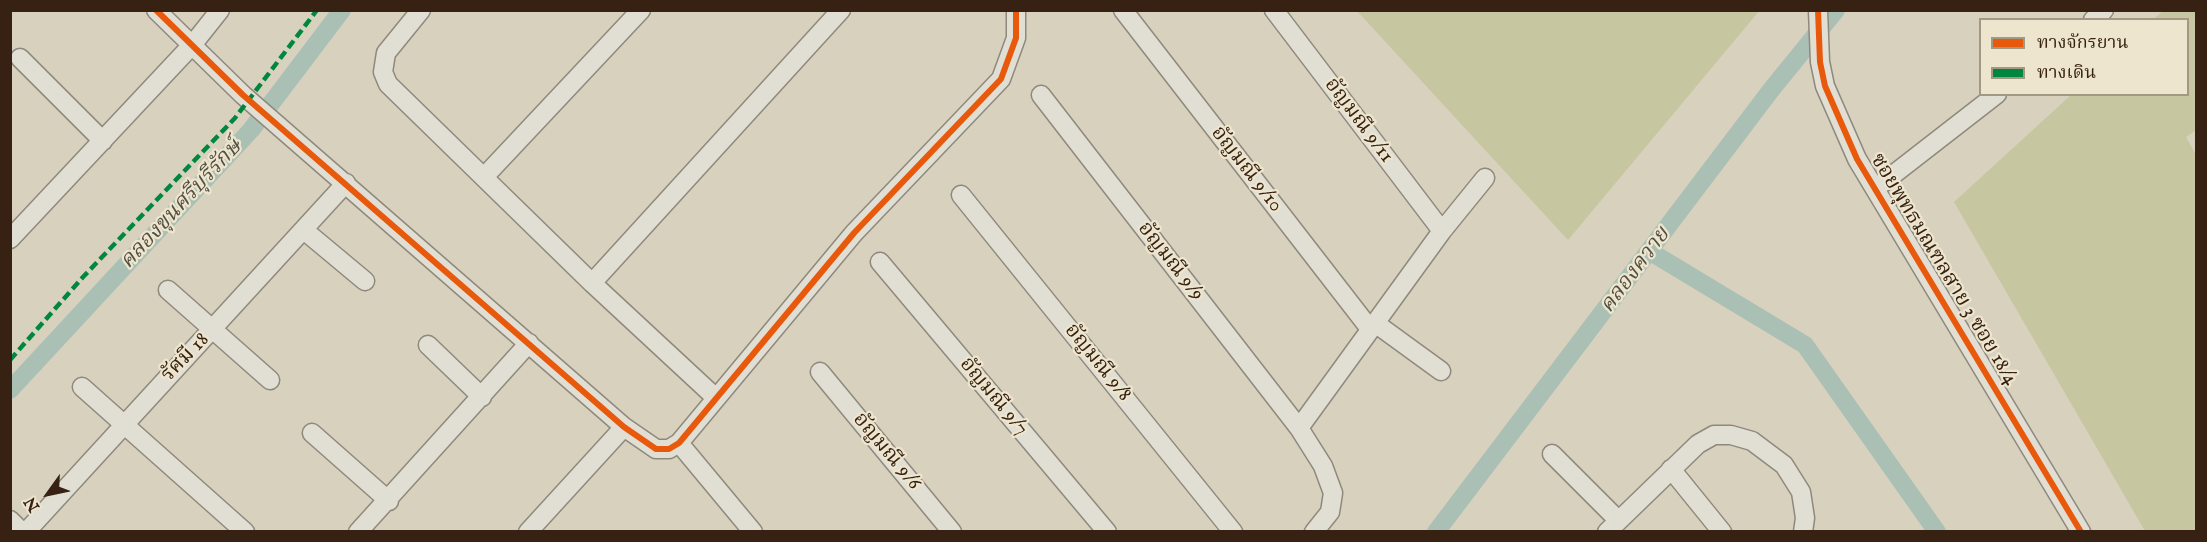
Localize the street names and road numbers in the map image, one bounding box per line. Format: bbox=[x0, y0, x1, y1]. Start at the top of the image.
street label: อัญมณี 9/11 bbox=[1318, 73, 1398, 169]
street label: อัญมณี 9/10 bbox=[1205, 122, 1287, 218]
street label: ซอยพุทธมณฑลสาย 3 ซอย 18/4 bbox=[1864, 150, 2022, 390]
street label: อัญมณี 9/9 bbox=[1131, 217, 1209, 307]
street label: อัญมณี 9/8 bbox=[1058, 319, 1136, 407]
street label: รัศมี 18 bbox=[157, 328, 215, 388]
street label: อัญมณี 9/7 bbox=[953, 353, 1033, 441]
street label: อัญมณี 9/6 bbox=[846, 408, 926, 496]

